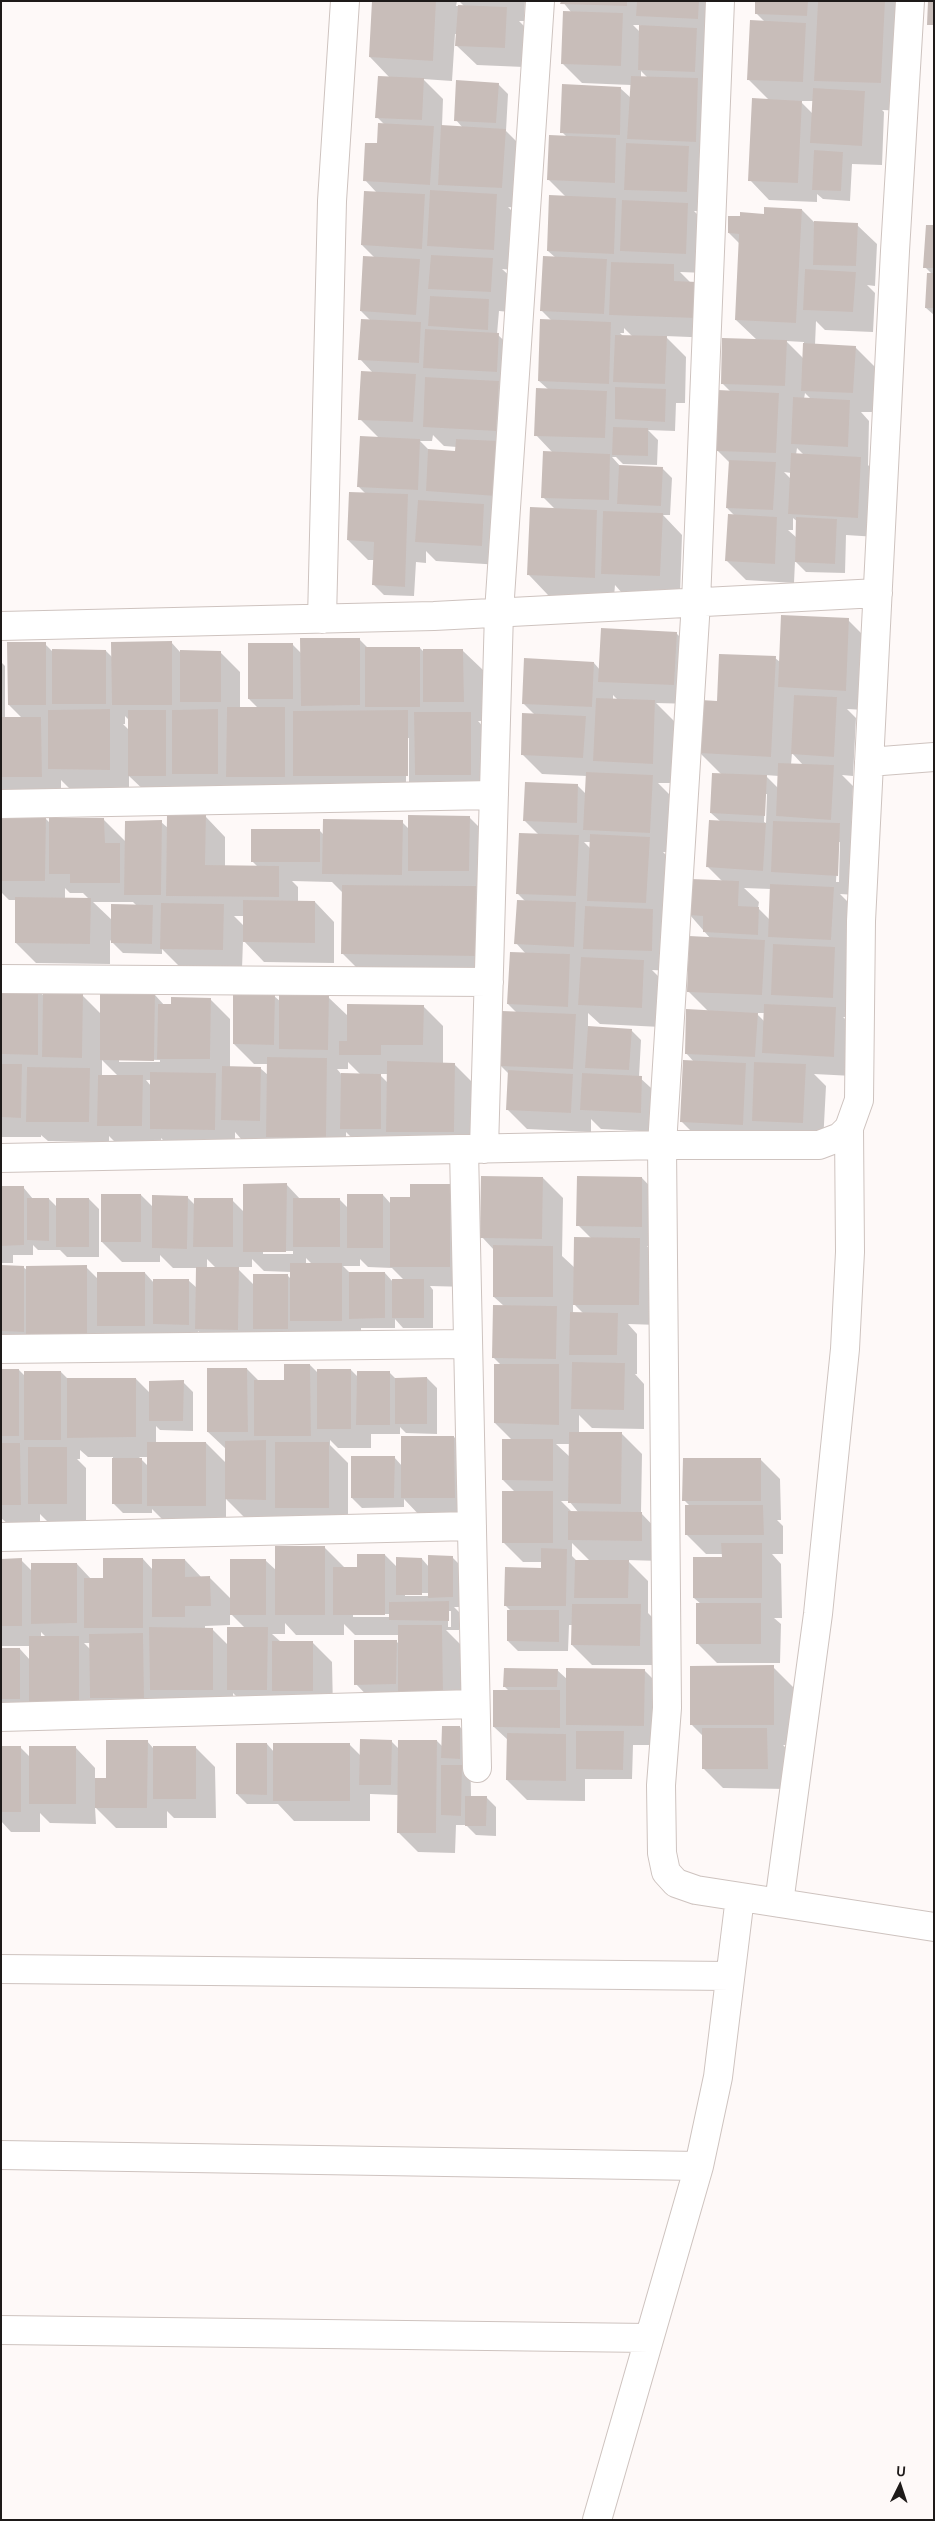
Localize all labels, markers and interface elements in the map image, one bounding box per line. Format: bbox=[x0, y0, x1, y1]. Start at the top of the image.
north arrow bbox=[875, 2461, 925, 2511]
text: U bbox=[896, 2462, 906, 2480]

